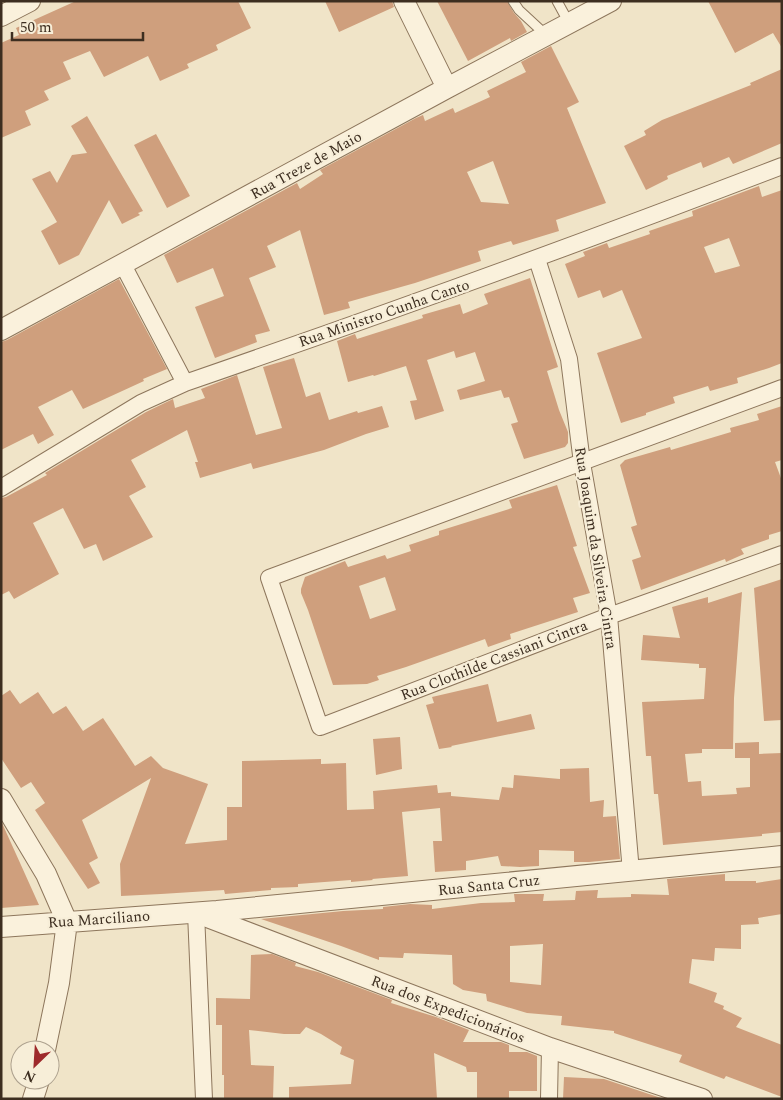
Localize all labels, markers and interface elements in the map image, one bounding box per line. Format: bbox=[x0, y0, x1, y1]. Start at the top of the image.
scale bar bbox=[12, 10, 144, 42]
text: 50 m bbox=[20, 16, 52, 39]
street label: Rua Treze de Maio bbox=[246, 125, 366, 206]
street label: Rua Ministro Cunha Canto bbox=[296, 273, 473, 354]
street label: Rua Joaquim da Silveira Cintra bbox=[568, 445, 623, 652]
street label: Rua Clothilde Cassiani Cintra bbox=[397, 614, 592, 707]
street label: Rua Santa Cruz bbox=[437, 869, 541, 902]
street label: Rua Marciliano bbox=[47, 904, 151, 935]
street label: Rua dos Expedicionários bbox=[367, 969, 528, 1049]
north arrow bbox=[10, 1040, 60, 1090]
text: N bbox=[20, 1064, 39, 1088]

